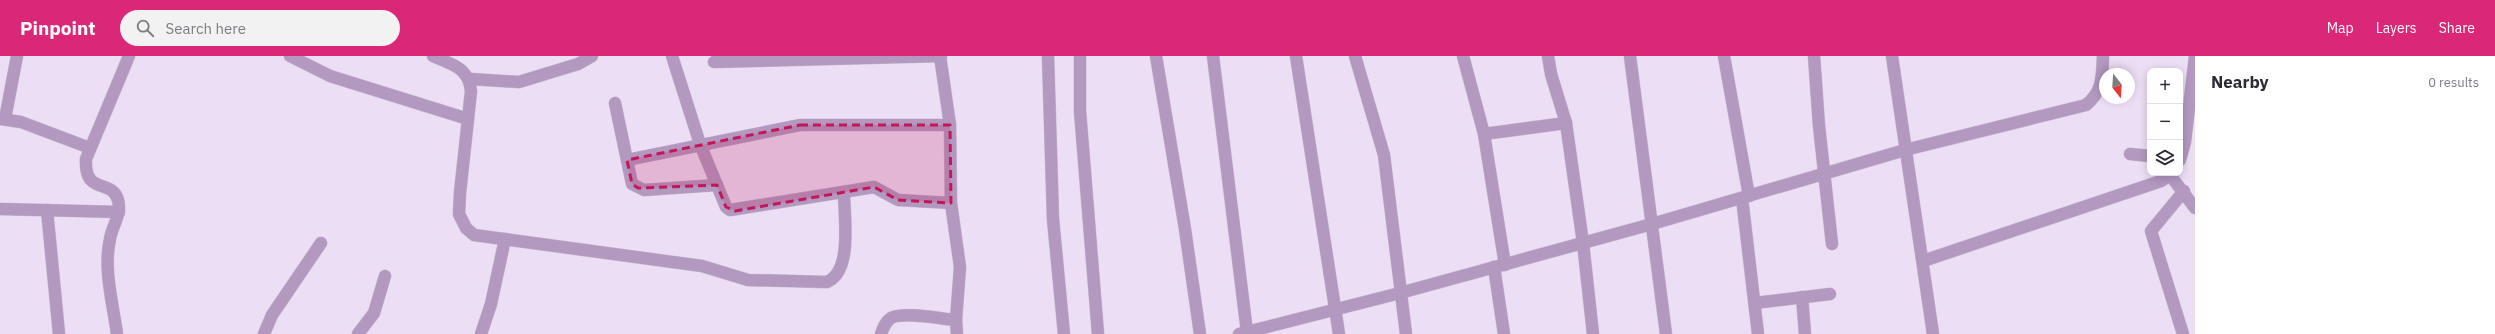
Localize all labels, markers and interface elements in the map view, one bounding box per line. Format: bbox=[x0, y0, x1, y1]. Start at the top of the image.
search box bbox=[120, 10, 400, 46]
text: Pinpoint bbox=[20, 16, 96, 40]
icon: search bbox=[134, 17, 156, 39]
text: Search here bbox=[166, 19, 246, 38]
text: Map bbox=[2327, 19, 2354, 37]
text: Layers bbox=[2376, 19, 2417, 37]
text: Share bbox=[2439, 19, 2475, 37]
north arrow bbox=[2099, 68, 2135, 104]
map controls bbox=[2147, 68, 2183, 176]
button: + bbox=[2147, 68, 2183, 104]
text: Nearby bbox=[2211, 71, 2269, 93]
text: 0 results bbox=[2428, 74, 2479, 91]
button: − bbox=[2147, 104, 2183, 140]
button: layers bbox=[2147, 140, 2183, 176]

